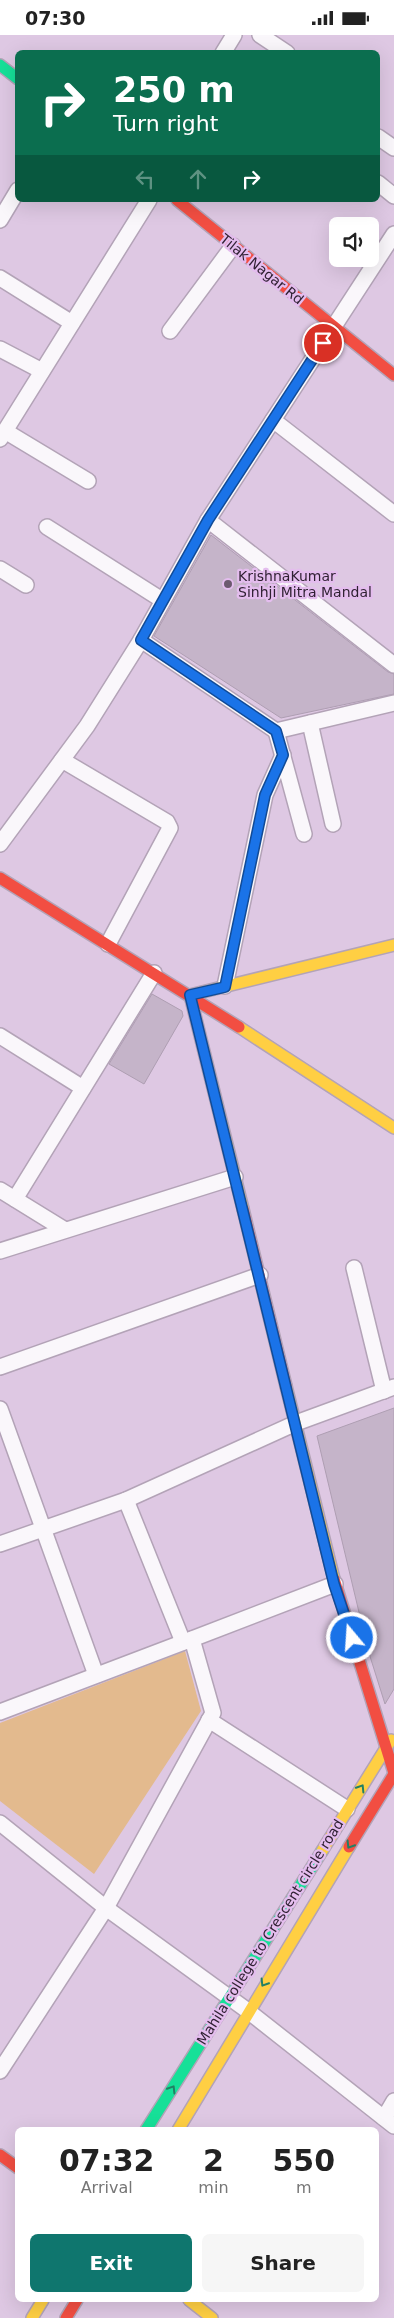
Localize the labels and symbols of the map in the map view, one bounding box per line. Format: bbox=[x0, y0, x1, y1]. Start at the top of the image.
street label: Tilak Nagar Rd bbox=[216, 230, 307, 307]
pin bbox=[302, 322, 344, 364]
place label: KrishnaKumar Sinhji Mitra Mandal bbox=[238, 568, 372, 600]
marker: KrishnaKumar Sinhji Mitra Mandal bbox=[222, 578, 234, 590]
position arrow bbox=[325, 1611, 377, 1663]
one-way arrow bbox=[354, 1784, 364, 1793]
street label: Mahila college to Crescent circle road bbox=[194, 1816, 346, 2048]
one-way arrow bbox=[347, 1840, 356, 1849]
one-way arrow bbox=[261, 1978, 271, 1987]
one-way arrow bbox=[166, 2085, 175, 2094]

